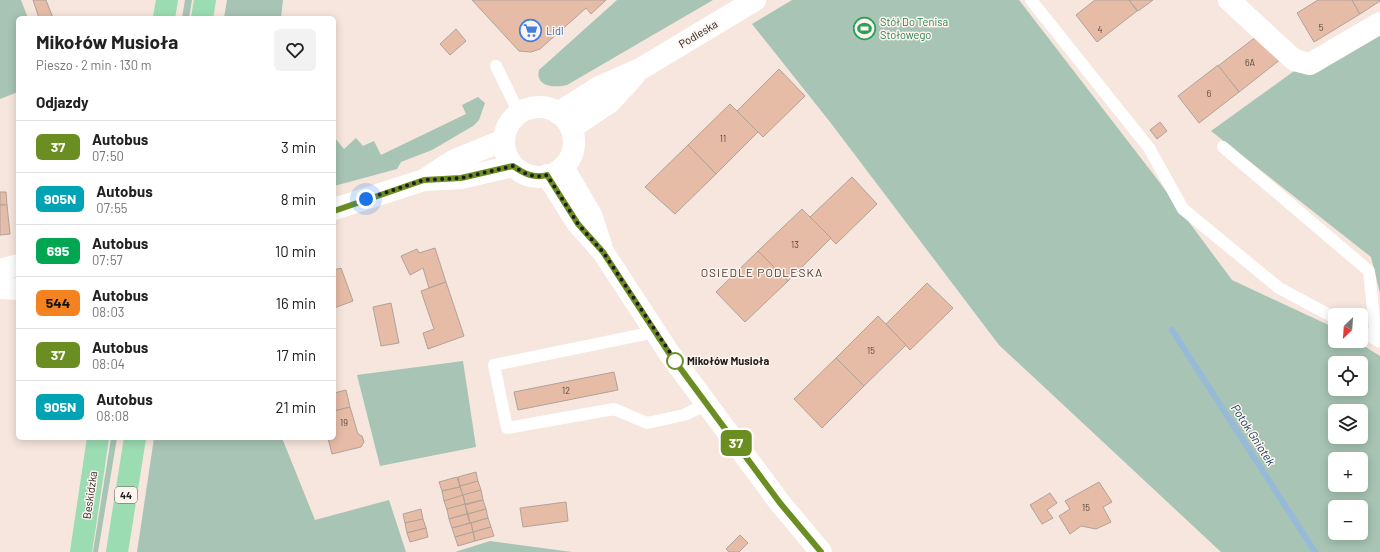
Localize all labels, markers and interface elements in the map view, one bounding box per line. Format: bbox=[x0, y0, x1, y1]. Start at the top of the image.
sports icon: Stół Do Tenisa Stołowego bbox=[851, 15, 877, 41]
place label: Stół Do Tenisa Stołowego bbox=[880, 15, 948, 41]
street label: Podleska bbox=[676, 17, 719, 50]
supermarket icon: Lidl bbox=[517, 18, 543, 44]
house number: 5 bbox=[1319, 22, 1324, 33]
place label: Lidl bbox=[546, 24, 564, 37]
house number: 4 bbox=[1098, 24, 1103, 35]
button: heart bbox=[274, 29, 316, 71]
text: Mikołów Musioła bbox=[36, 30, 178, 53]
text: Pieszo · 2 min · 130 m bbox=[36, 57, 151, 73]
house number: 6A bbox=[1245, 57, 1256, 68]
house number: 6 bbox=[1207, 88, 1212, 99]
text: Odjazdy bbox=[36, 93, 88, 111]
text: Autobus bbox=[92, 130, 148, 148]
house number: 11 bbox=[720, 133, 726, 144]
text: 37 bbox=[51, 138, 65, 155]
text: 3 min bbox=[281, 138, 316, 156]
text: 07:50 bbox=[92, 148, 124, 164]
text: Autobus bbox=[96, 182, 153, 200]
your location bbox=[356, 189, 376, 209]
text: 905N bbox=[44, 190, 76, 207]
text: 8 min bbox=[281, 190, 316, 208]
text: 07:55 bbox=[96, 200, 128, 216]
text: Autobus bbox=[92, 234, 148, 252]
house number: 13 bbox=[791, 239, 799, 250]
text: 695 bbox=[47, 242, 69, 259]
text: 10 min bbox=[275, 242, 316, 260]
text: 07:57 bbox=[92, 252, 123, 268]
district label: OSIEDLE PODLESKA bbox=[701, 265, 823, 279]
text: Autobus bbox=[92, 286, 148, 304]
text: 544 bbox=[46, 294, 70, 311]
text: 16 min bbox=[276, 294, 316, 312]
text: 08:03 bbox=[92, 304, 125, 320]
north arrow bbox=[1328, 308, 1368, 348]
map controls bbox=[1328, 308, 1368, 540]
text: Autobus bbox=[92, 338, 148, 356]
house number: 15 bbox=[867, 345, 875, 356]
text: 37 bbox=[51, 346, 65, 363]
text: 17 min bbox=[276, 346, 316, 364]
marker: Mikołów Musioła bbox=[666, 352, 684, 370]
place label: Mikołów Musioła bbox=[687, 354, 770, 367]
text: 08:04 bbox=[92, 356, 125, 372]
button: locate bbox=[1328, 356, 1368, 396]
house number: 12 bbox=[562, 385, 570, 396]
text: Autobus bbox=[96, 390, 153, 408]
text: 905N bbox=[44, 398, 76, 415]
text: 21 min bbox=[276, 398, 316, 416]
water label: Potok Gniotek bbox=[1229, 401, 1279, 468]
button: layers bbox=[1328, 404, 1368, 444]
text: 08:08 bbox=[96, 408, 129, 424]
house number: 19 bbox=[340, 417, 348, 428]
line badge: 37 bbox=[718, 430, 754, 456]
text: 37 bbox=[729, 434, 743, 451]
button: + bbox=[1328, 452, 1368, 492]
street label: Beskidzka bbox=[80, 470, 99, 520]
road number: 44 bbox=[115, 487, 137, 503]
button: − bbox=[1328, 500, 1368, 540]
house number: 15 bbox=[1082, 502, 1090, 513]

